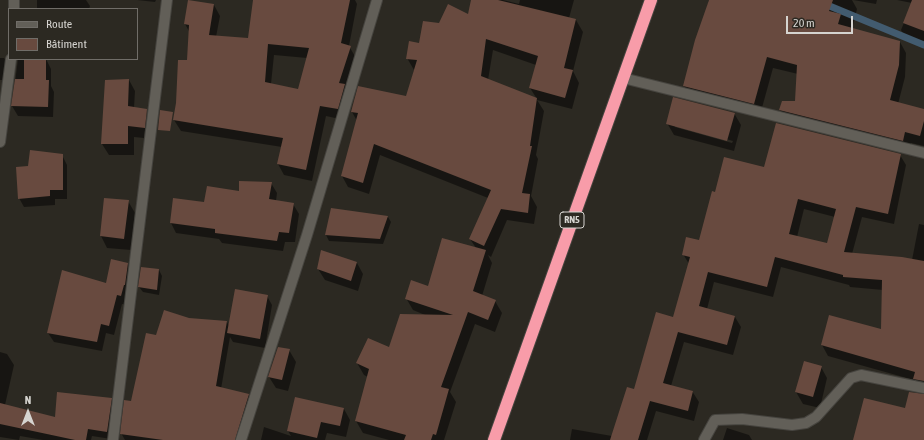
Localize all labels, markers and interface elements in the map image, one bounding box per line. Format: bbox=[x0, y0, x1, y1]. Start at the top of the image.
legend bbox=[8, 8, 138, 60]
scale bar bbox=[788, 8, 855, 34]
text: 20 m bbox=[793, 16, 815, 30]
text: Route bbox=[46, 17, 72, 31]
text: Bâtiment bbox=[46, 37, 87, 51]
road number: RN5 bbox=[560, 212, 584, 228]
north arrow bbox=[8, 392, 48, 432]
text: N bbox=[25, 394, 31, 406]

